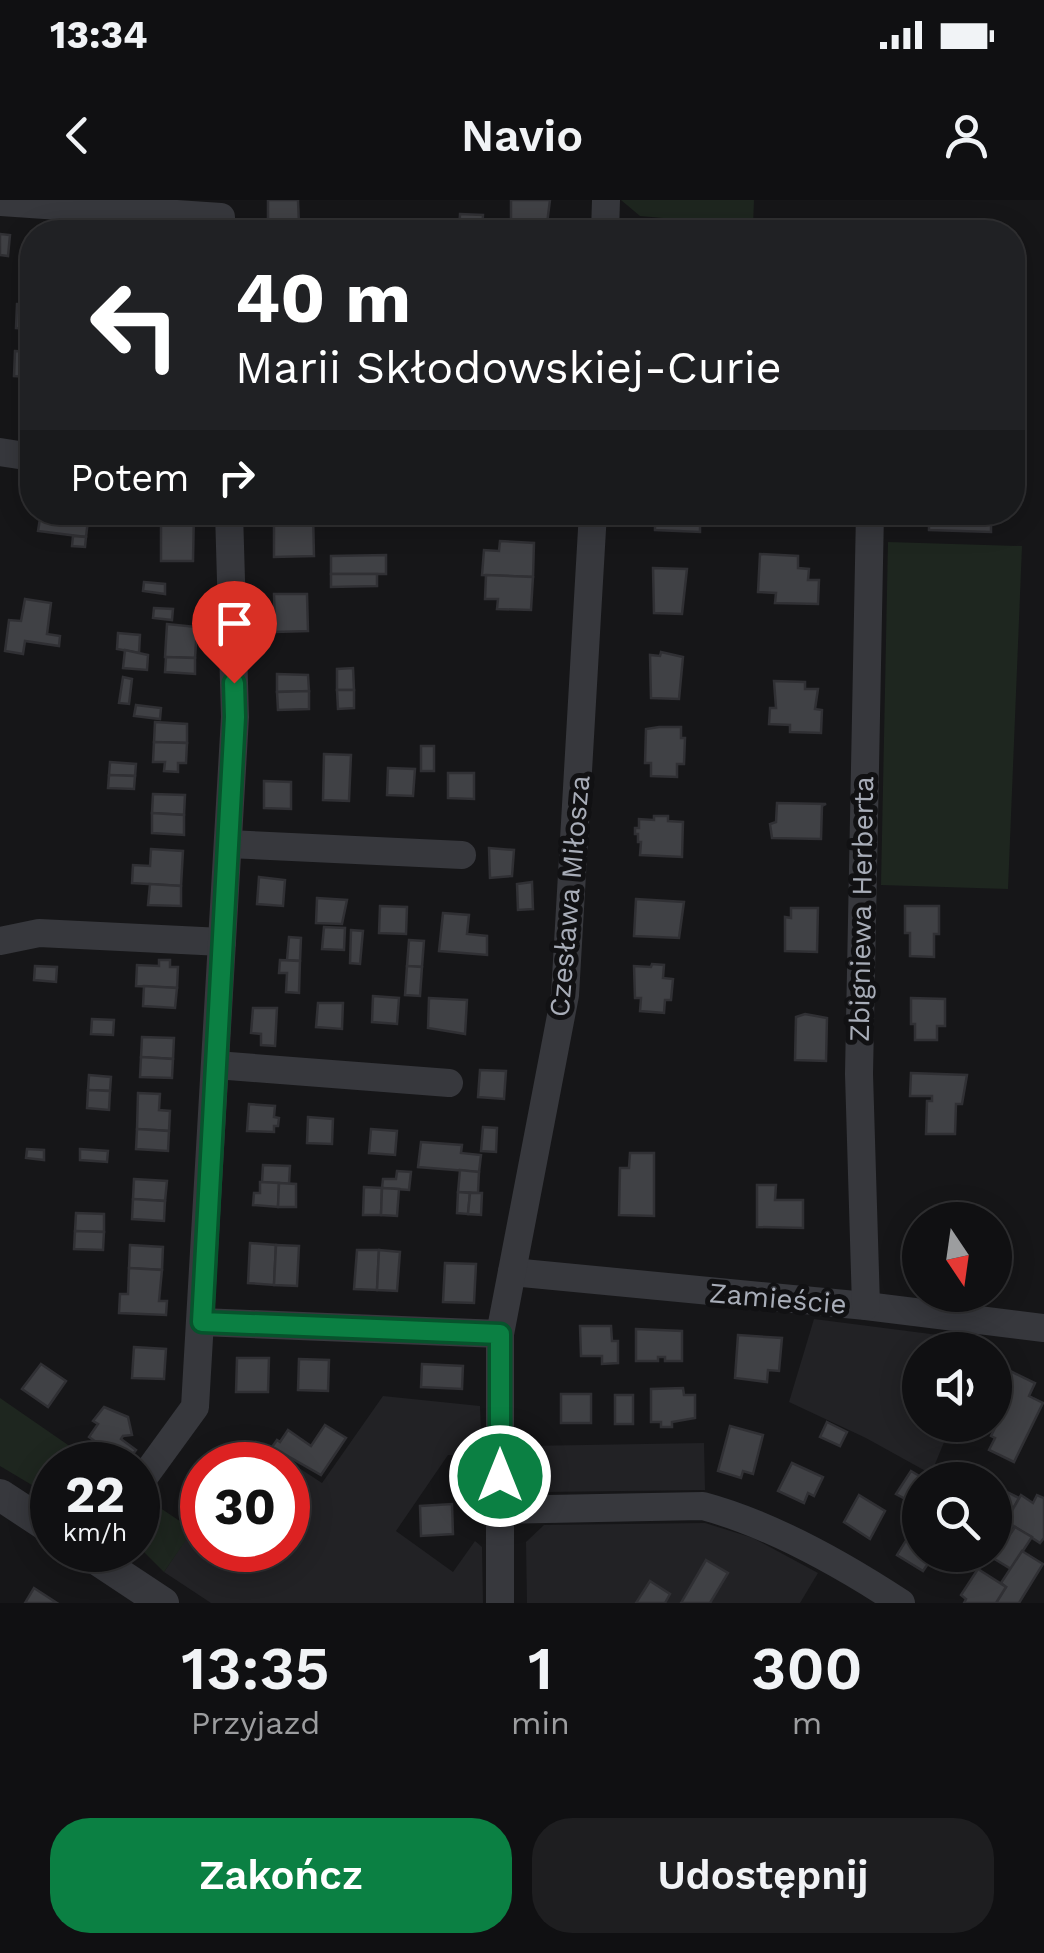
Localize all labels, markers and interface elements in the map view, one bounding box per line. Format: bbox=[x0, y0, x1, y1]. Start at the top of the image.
text: 13:34 bbox=[50, 13, 147, 57]
icon: back bbox=[50, 108, 105, 163]
icon: person bbox=[939, 108, 994, 163]
text: Navio bbox=[461, 109, 583, 162]
text: 40 m bbox=[235, 257, 411, 339]
icon: left bbox=[70, 260, 200, 390]
text: Marii Skłodowskiej-Curie bbox=[235, 341, 782, 394]
icon: right bbox=[209, 450, 264, 505]
text: Potem bbox=[70, 456, 189, 500]
pin bbox=[192, 581, 277, 684]
icon: arrive bbox=[207, 596, 262, 651]
street label: Czesława Miłosza bbox=[542, 774, 597, 1018]
street label: Zbigniewa Herberta bbox=[843, 776, 880, 1042]
north arrow bbox=[902, 1202, 1012, 1312]
map controls bbox=[902, 1202, 1012, 1572]
street label: Zamieście bbox=[708, 1276, 848, 1321]
button: sound bbox=[902, 1332, 1012, 1442]
position arrow bbox=[448, 1424, 552, 1528]
speed limit sign: 30 bbox=[180, 1442, 310, 1572]
button: search bbox=[902, 1462, 1012, 1572]
text: 22 bbox=[65, 1465, 125, 1524]
text: km/h bbox=[63, 1518, 127, 1547]
text: 13:35 bbox=[181, 1633, 330, 1704]
text: 1 bbox=[528, 1633, 553, 1704]
text: 300 bbox=[751, 1633, 863, 1704]
text: Przyjazd bbox=[191, 1704, 320, 1742]
text: min bbox=[511, 1704, 570, 1742]
text: m bbox=[792, 1704, 822, 1742]
button: Zakończ bbox=[50, 1818, 512, 1933]
button: Udostępnij bbox=[532, 1818, 994, 1933]

